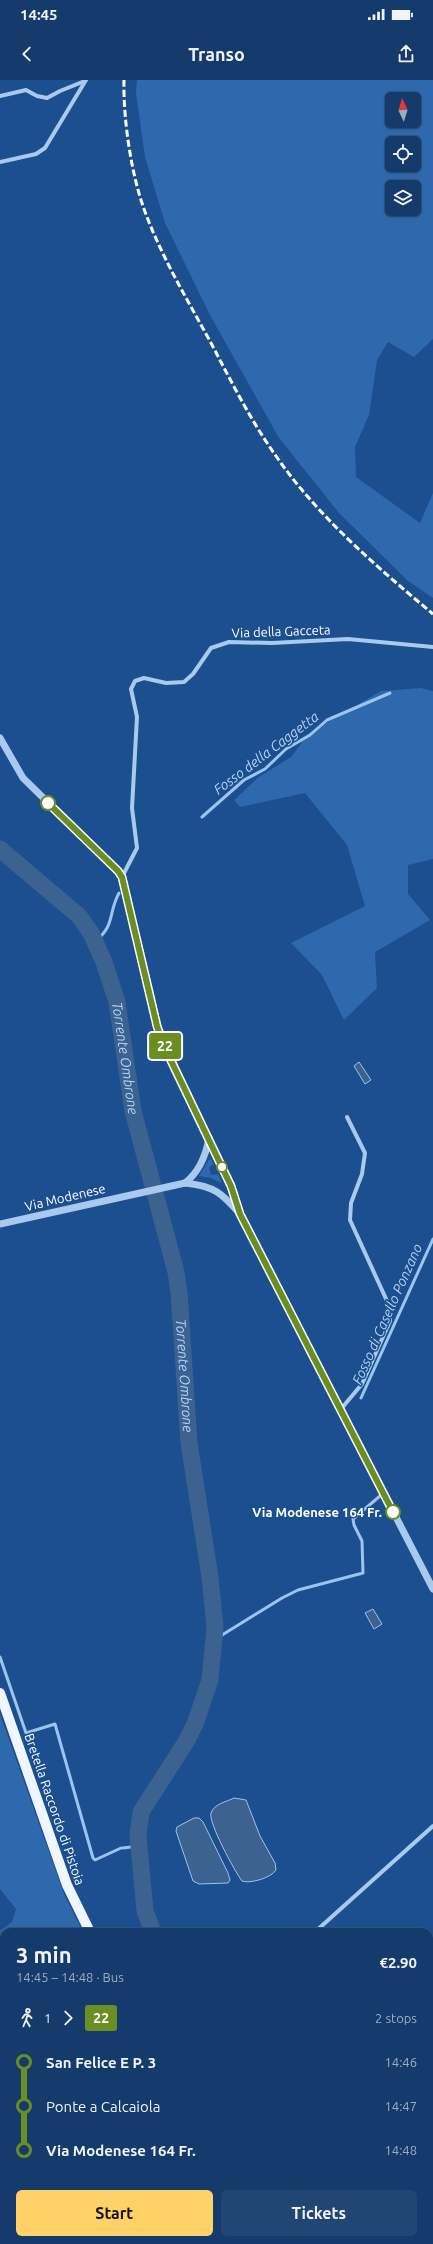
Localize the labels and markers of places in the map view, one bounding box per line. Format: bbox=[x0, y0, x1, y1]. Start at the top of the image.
unlabelled marker bbox=[40, 795, 56, 811]
unlabelled marker bbox=[216, 1161, 228, 1173]
marker: Via Modenese 164 Fr. bbox=[385, 1504, 401, 1520]
place label: Via Modenese 164 Fr. bbox=[252, 1505, 382, 1519]

